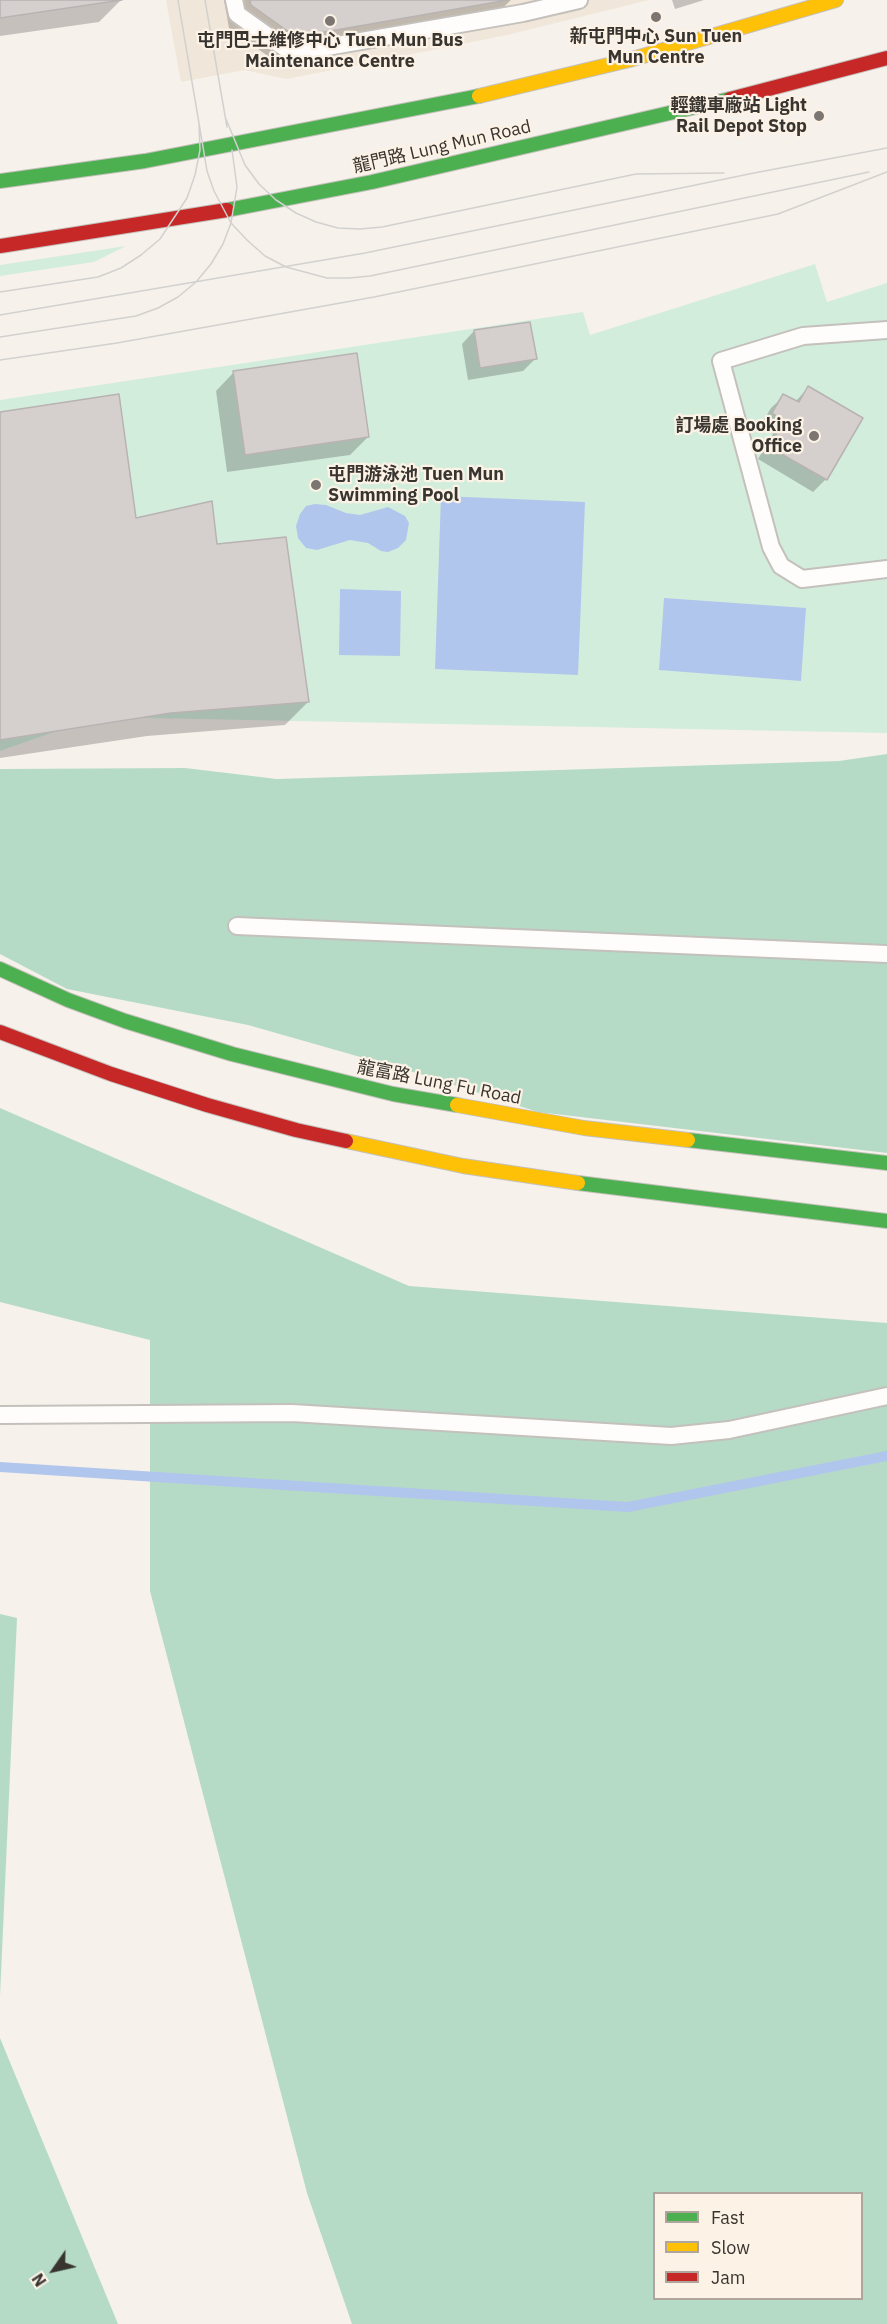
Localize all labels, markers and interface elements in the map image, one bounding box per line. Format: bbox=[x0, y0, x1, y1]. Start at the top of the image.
marker: 新屯門中心 Sun Tuen Mun Centre bbox=[649, 10, 663, 24]
marker: 屯門巴士維修中心 Tuen Mun Bus Maintenance Centre bbox=[323, 14, 337, 28]
place label: 新屯門中心 Sun Tuen Mun Centre bbox=[570, 26, 742, 68]
place label: 屯門巴士維修中心 Tuen Mun Bus Maintenance Centre bbox=[197, 30, 463, 72]
place label: 輕鐵車廠站 Light Rail Depot Stop bbox=[671, 95, 807, 138]
marker: 輕鐵車廠站 Light Rail Depot Stop bbox=[812, 109, 826, 123]
street label: 龍門路 Lung Mun Road bbox=[351, 116, 533, 178]
place label: 訂場處 Booking Office bbox=[675, 415, 802, 458]
marker: 訂場處 Booking Office bbox=[807, 429, 821, 443]
place label: 屯門游泳池 Tuen Mun Swimming Pool bbox=[328, 464, 504, 506]
marker: 屯門游泳池 Tuen Mun Swimming Pool bbox=[309, 478, 323, 492]
street label: 龍富路 Lung Fu Road bbox=[355, 1056, 523, 1110]
legend bbox=[653, 2192, 863, 2300]
text: Fast bbox=[711, 2206, 745, 2229]
text: Slow bbox=[711, 2236, 750, 2259]
north arrow bbox=[24, 2240, 84, 2300]
text: Jam bbox=[711, 2266, 746, 2289]
text: N bbox=[28, 2270, 51, 2290]

